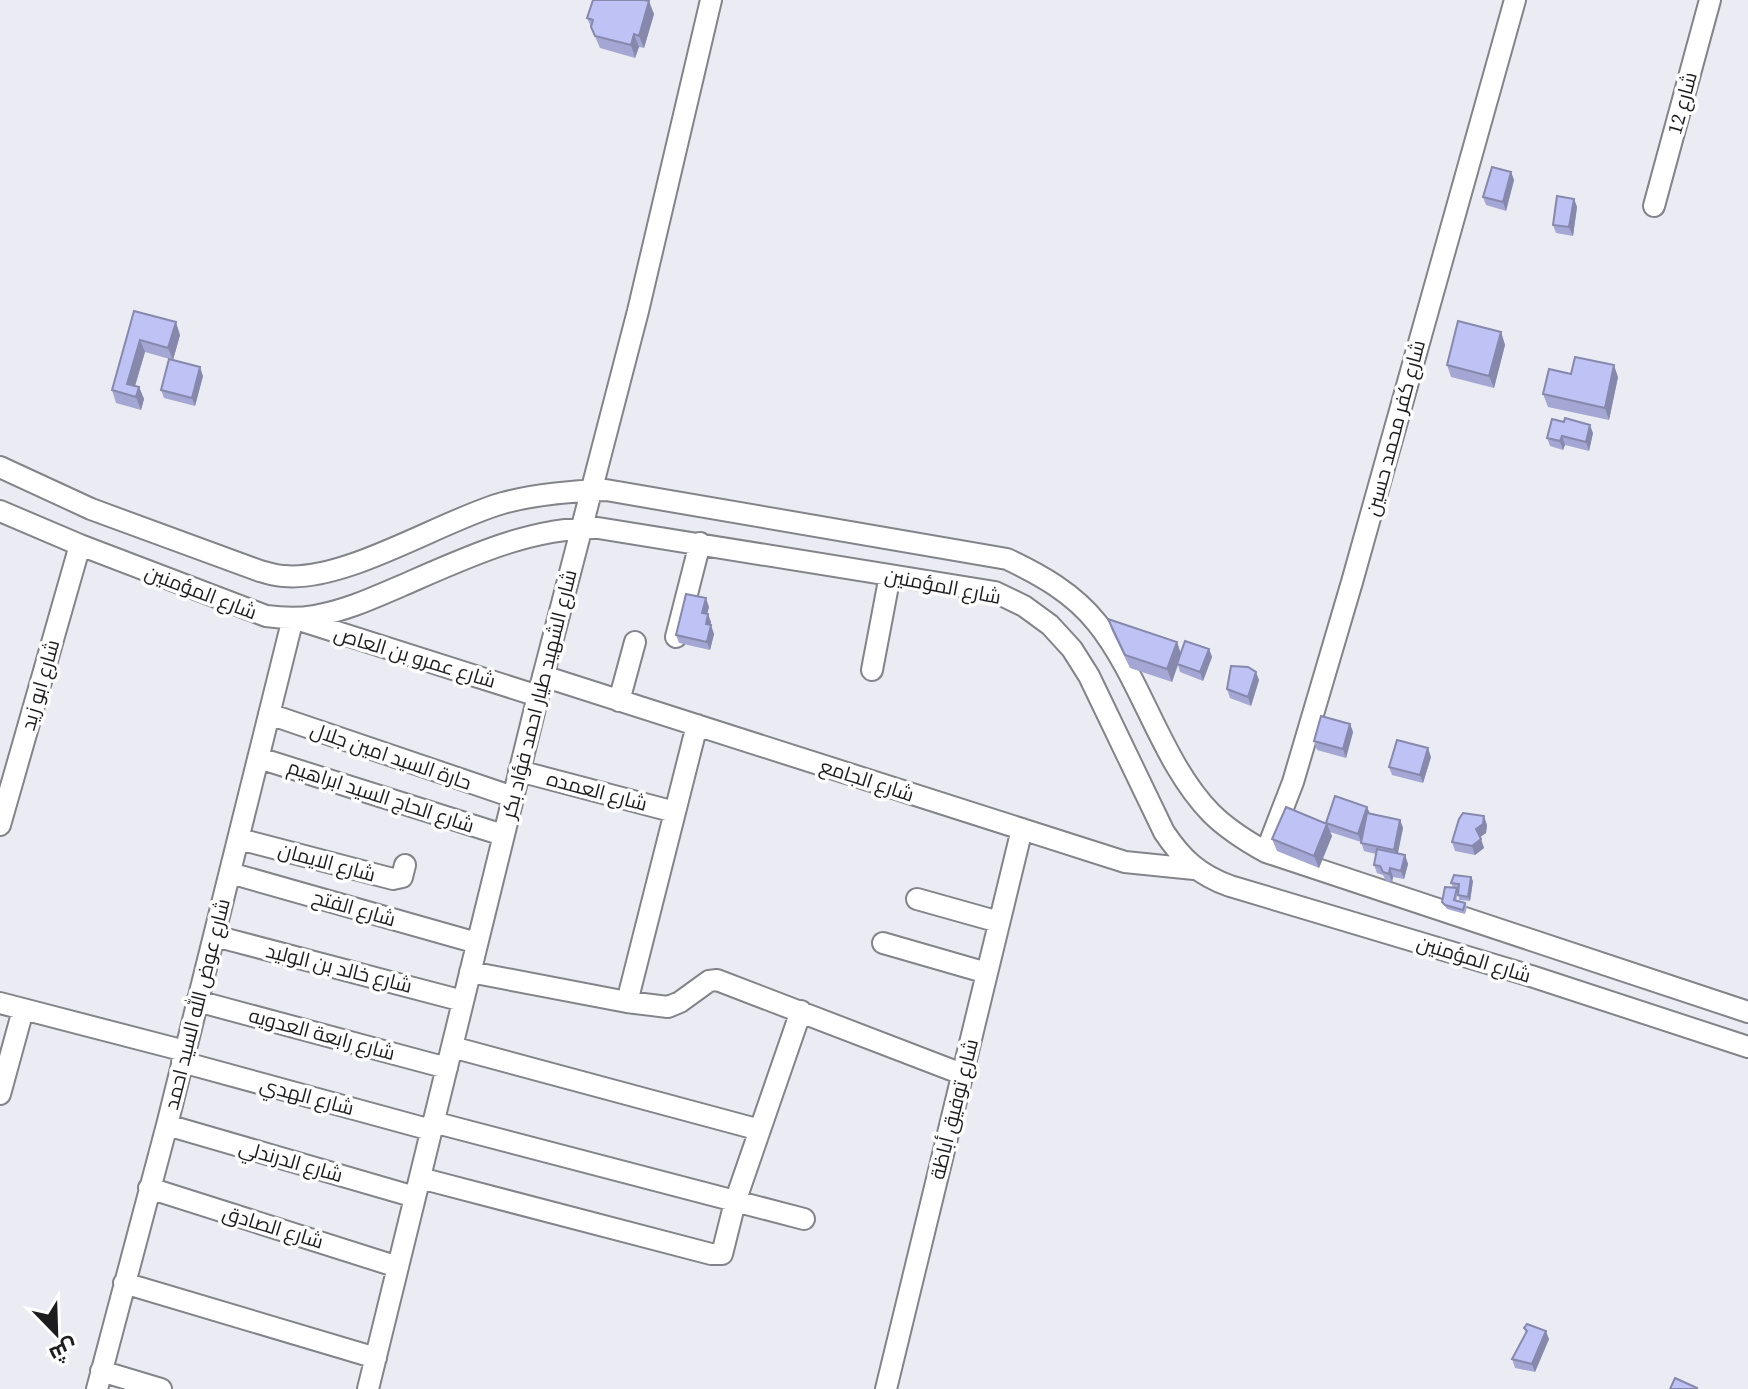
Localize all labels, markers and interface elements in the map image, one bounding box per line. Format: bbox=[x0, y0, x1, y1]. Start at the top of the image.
street label: شارع 12 bbox=[1660, 69, 1704, 137]
street label: شارع كفر محمد حسين bbox=[1358, 337, 1432, 519]
street label: شارع المؤمنين bbox=[141, 558, 261, 626]
street label: شارع المؤمنين bbox=[882, 561, 1004, 611]
street label: شارع الشهيد طيار احمد فؤاد بكر bbox=[494, 567, 584, 822]
street label: شارع عمرو بن العاص bbox=[331, 619, 499, 695]
street label: شارع ابو زيد bbox=[14, 636, 66, 734]
street label: حارة السيد امين جلال bbox=[307, 715, 475, 797]
street label: شارع الجامع bbox=[816, 752, 918, 808]
street label: شارع الحاج السيد ابراهيم bbox=[284, 753, 478, 839]
street label: شارع العمده bbox=[544, 764, 650, 818]
street label: شارع الايمان bbox=[275, 836, 379, 888]
street label: شارع الفتح bbox=[309, 883, 399, 933]
street label: شارع عوض الله السيد احمد bbox=[157, 896, 237, 1112]
street label: شارع المؤمنين bbox=[1414, 928, 1534, 990]
street label: شارع خالد بن الوليد bbox=[263, 936, 415, 1000]
street label: شارع رابعة العدويه bbox=[246, 1001, 398, 1067]
street label: شارع توفيق أباظة bbox=[923, 1036, 985, 1182]
street label: شارع الهدي bbox=[256, 1070, 357, 1124]
street label: شارع الدرندلي bbox=[235, 1133, 346, 1191]
street label: شارع الصادق bbox=[219, 1198, 327, 1256]
north arrow bbox=[16, 1293, 96, 1373]
text: ش bbox=[45, 1332, 83, 1371]

